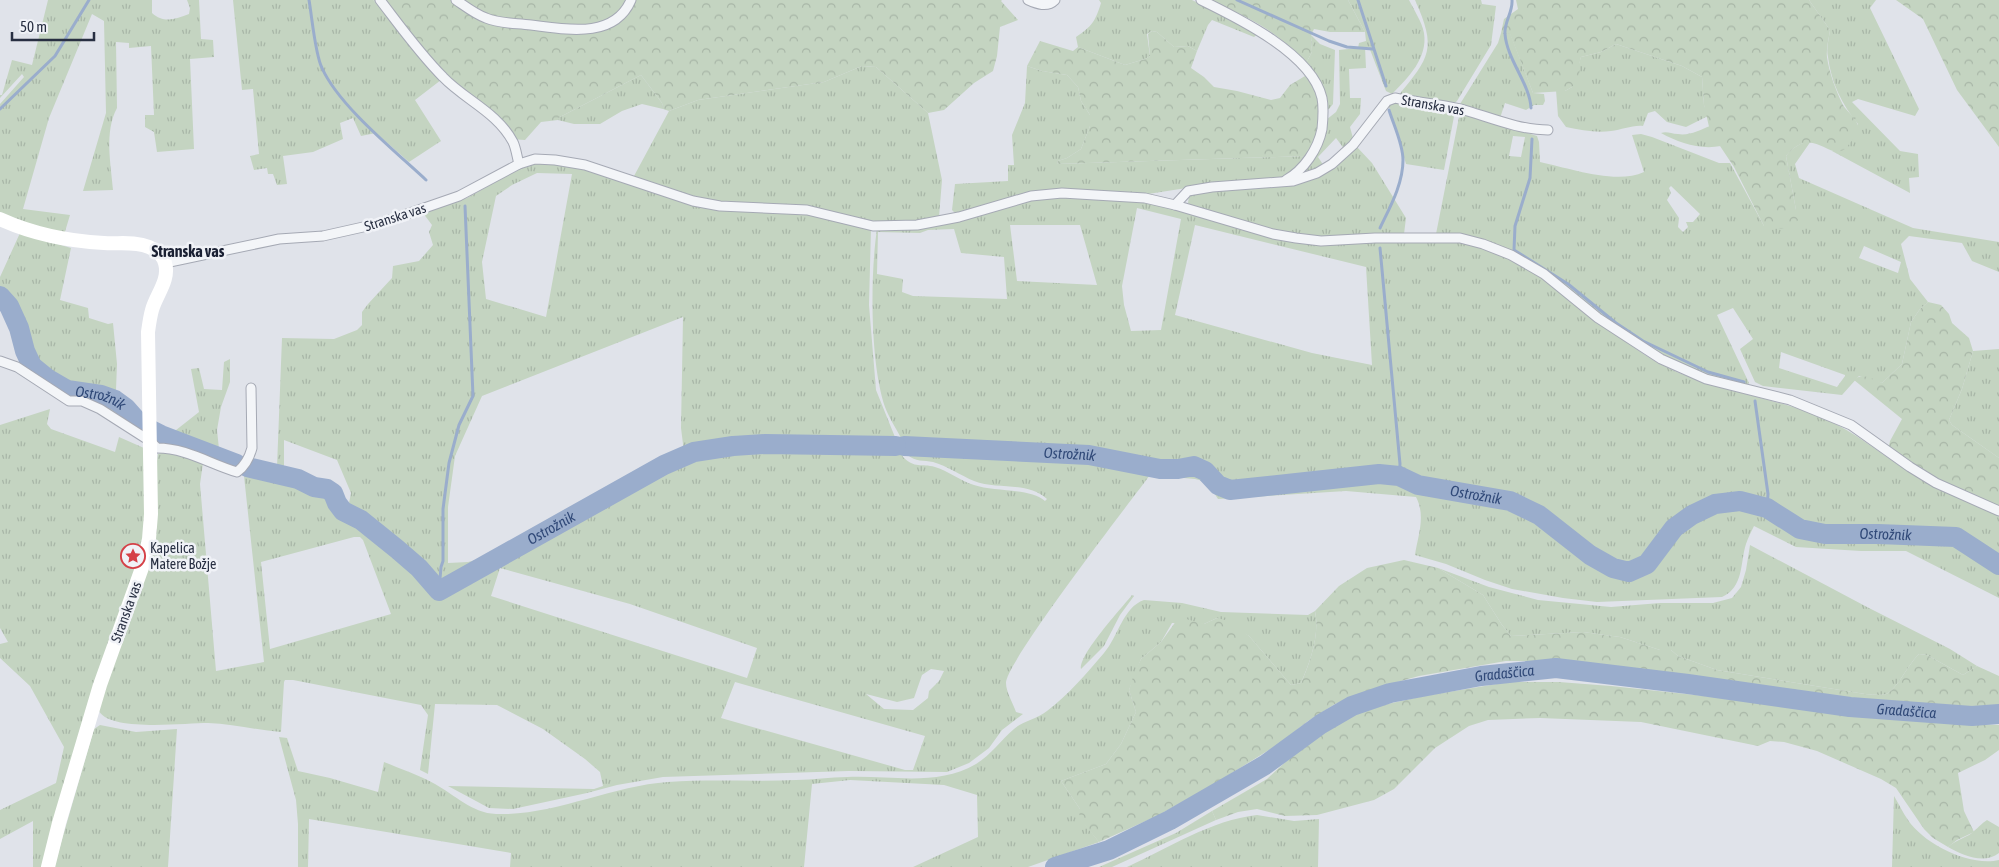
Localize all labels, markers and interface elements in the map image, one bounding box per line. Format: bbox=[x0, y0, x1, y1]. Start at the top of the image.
scale bar bbox=[12, 10, 95, 42]
text: 50 m bbox=[20, 18, 47, 35]
street label: Stranska vas bbox=[1400, 92, 1466, 118]
street label: Stranska vas bbox=[362, 200, 428, 234]
district label: Stranska vas bbox=[152, 242, 225, 260]
water label: Ostrožnik bbox=[74, 382, 130, 413]
water label: Ostrožnik bbox=[1043, 444, 1098, 464]
water label: Ostrožnik bbox=[1449, 482, 1504, 508]
water label: Ostrožnik bbox=[524, 507, 578, 548]
water label: Ostrožnik bbox=[1860, 525, 1912, 543]
place label: Kapelica Matere Božje bbox=[150, 540, 216, 572]
place icon: Kapelica Matere Božje bbox=[120, 543, 146, 569]
street label: Stranska vas bbox=[108, 579, 144, 645]
water label: Gradaščica bbox=[1473, 661, 1535, 685]
water label: Gradaščica bbox=[1876, 700, 1937, 721]

